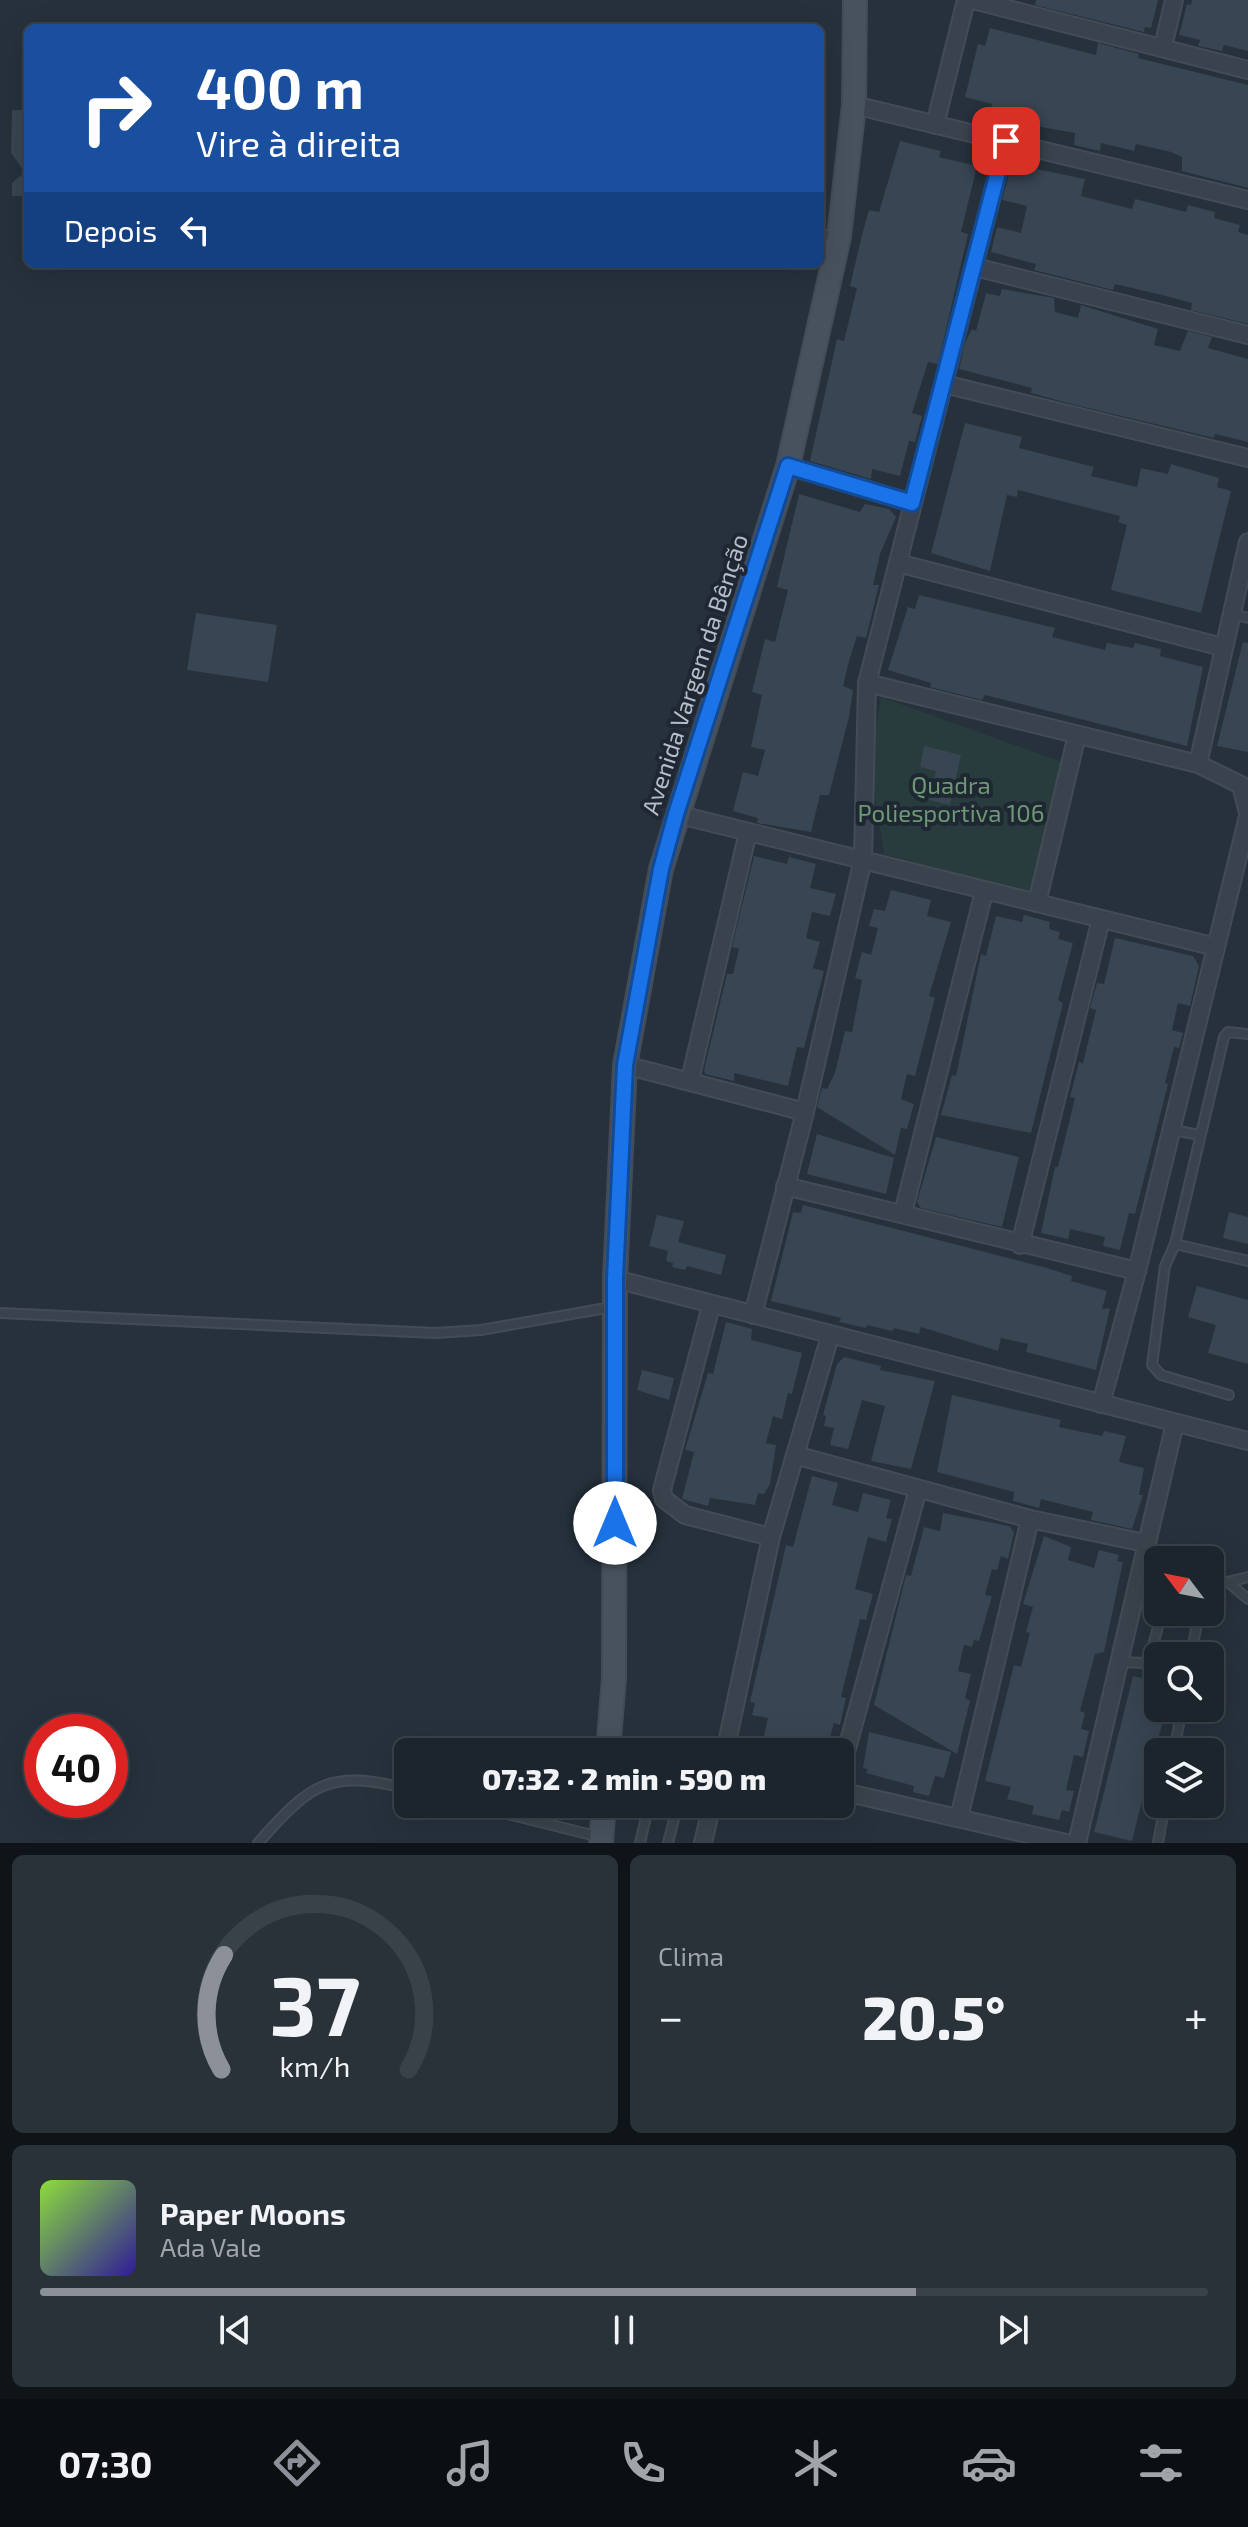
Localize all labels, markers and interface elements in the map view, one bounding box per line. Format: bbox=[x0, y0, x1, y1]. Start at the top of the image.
text: 400 m bbox=[196, 53, 364, 120]
icon: right bbox=[64, 56, 168, 160]
pin bbox=[972, 107, 1040, 175]
icon: arrive bbox=[984, 119, 1028, 163]
text: Vire à direita bbox=[196, 121, 401, 164]
icon: left bbox=[173, 208, 217, 252]
text: Depois bbox=[64, 212, 157, 248]
street label: Avenida Vargem da Bênção bbox=[635, 530, 754, 818]
park label: Quadra Poliesportiva 106 bbox=[858, 770, 1044, 827]
position arrow bbox=[573, 1481, 657, 1565]
north arrow bbox=[1144, 1546, 1224, 1626]
map controls bbox=[1144, 1546, 1224, 1818]
button: search bbox=[1144, 1642, 1224, 1722]
speed limit sign: 40 bbox=[24, 1714, 128, 1818]
button: layers bbox=[1144, 1738, 1224, 1818]
text: 07:32 · 2 min · 590 m bbox=[482, 1760, 766, 1796]
text: Clima bbox=[658, 1940, 724, 1971]
text: 37 bbox=[269, 1953, 361, 2053]
text: 20.5° bbox=[862, 1980, 1005, 2052]
text: − bbox=[658, 1989, 684, 2042]
text: + bbox=[1184, 1989, 1208, 2042]
text: km/h bbox=[280, 2048, 350, 2083]
text: Paper Moons bbox=[160, 2195, 346, 2231]
text: Ada Vale bbox=[160, 2231, 262, 2262]
icon: previous bbox=[213, 2308, 257, 2352]
icon: pause bbox=[602, 2308, 646, 2352]
icon: next bbox=[991, 2308, 1035, 2352]
icon: directions bbox=[269, 2435, 325, 2491]
icon: music bbox=[442, 2435, 498, 2491]
icon: phone bbox=[615, 2435, 671, 2491]
icon: climate bbox=[788, 2435, 844, 2491]
icon: car bbox=[961, 2435, 1017, 2491]
icon: filters bbox=[1133, 2435, 1189, 2491]
text: 07:30 bbox=[58, 2442, 153, 2485]

